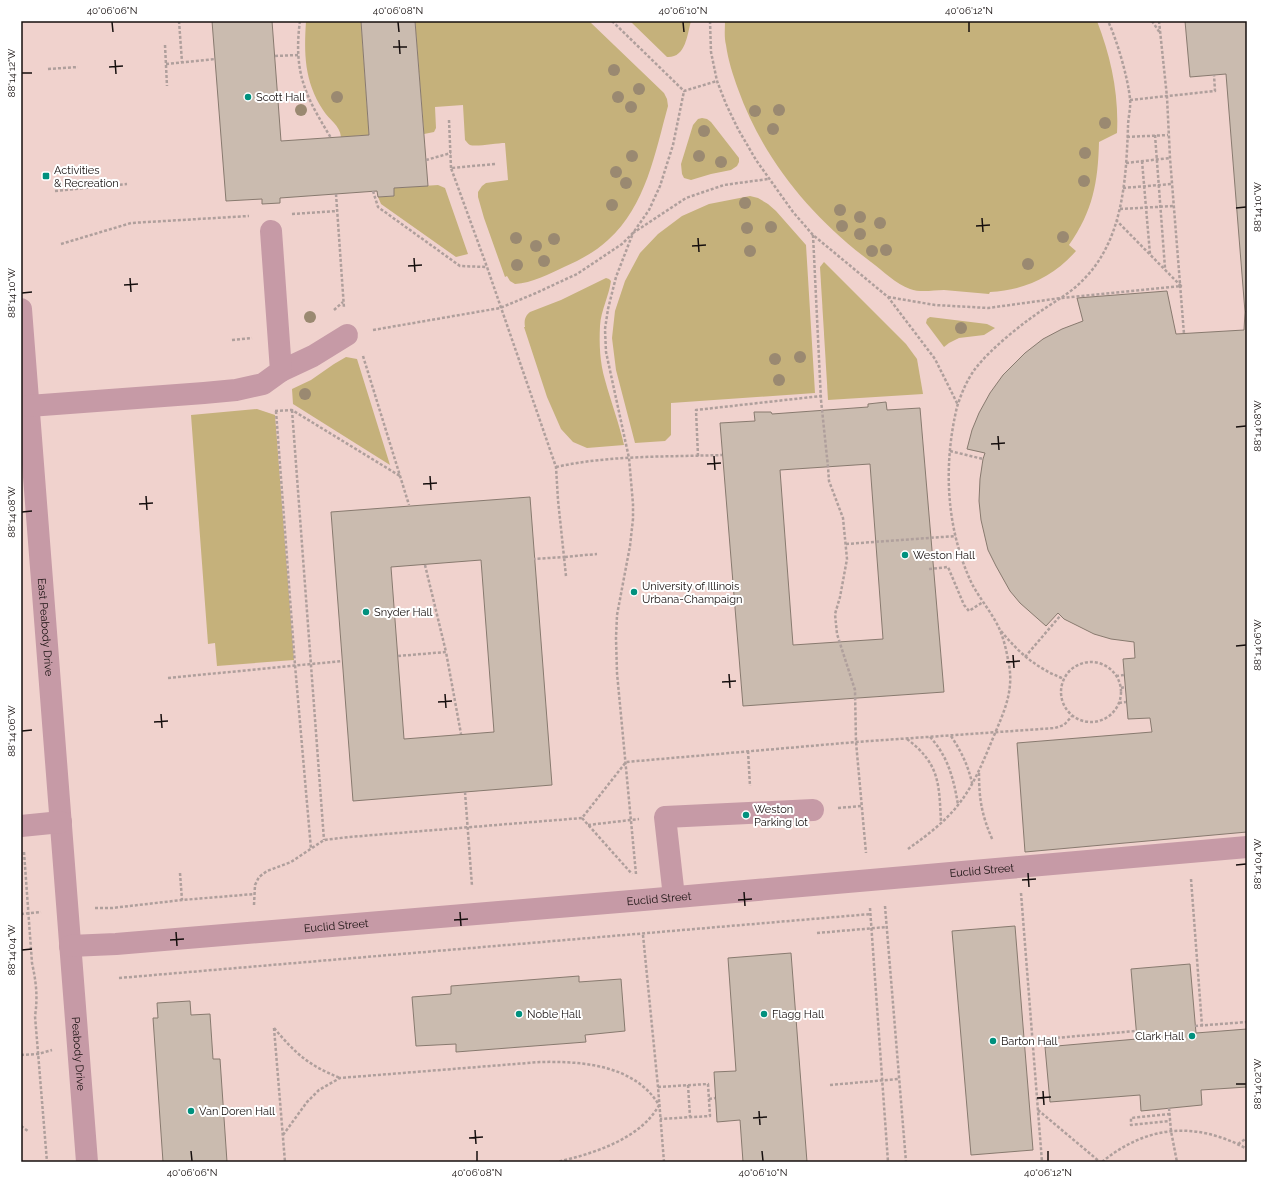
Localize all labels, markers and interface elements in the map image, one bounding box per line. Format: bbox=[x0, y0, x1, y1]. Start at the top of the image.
text: 40°06'06"N bbox=[87, 5, 137, 16]
text: 40°06'08"N bbox=[373, 5, 423, 16]
text: 40°06'10"N bbox=[659, 5, 707, 16]
text: 40°06'12"N bbox=[945, 5, 993, 16]
text: 88°14'12"W bbox=[6, 48, 17, 98]
place label: Scott Hall bbox=[256, 91, 305, 104]
marker: Scott Hall bbox=[243, 92, 253, 102]
place label: Activities & Recreation bbox=[54, 164, 119, 190]
marker: Activities & Recreation bbox=[41, 171, 51, 181]
text: 88°14'10"W bbox=[1252, 182, 1263, 232]
text: 88°14'10"W bbox=[6, 268, 17, 318]
text: 88°14'08"W bbox=[1252, 400, 1263, 452]
text: 88°14'08"W bbox=[6, 486, 17, 538]
place label: Weston Hall bbox=[913, 549, 975, 562]
marker: Weston Hall bbox=[900, 550, 910, 560]
street label: East Peabody Drive bbox=[35, 577, 55, 677]
place label: University of Illinois Urbana-Champaign bbox=[642, 580, 742, 606]
marker: University of Illinois Urbana-Champaign bbox=[629, 587, 639, 597]
place label: Snyder Hall bbox=[374, 606, 433, 619]
marker: Snyder Hall bbox=[361, 607, 371, 617]
text: 88°14'06"W bbox=[1252, 619, 1263, 671]
text: 88°14'06"W bbox=[6, 705, 17, 757]
place label: Weston Parking lot bbox=[754, 803, 808, 829]
marker: Weston Parking lot bbox=[741, 810, 751, 820]
text: 88°14'04"W bbox=[1252, 838, 1263, 890]
street label: Euclid Street bbox=[949, 861, 1015, 880]
street label: Euclid Street bbox=[626, 890, 692, 908]
street label: Euclid Street bbox=[303, 917, 369, 935]
text: 88°14'04"W bbox=[6, 924, 17, 976]
place label: Noble Hall bbox=[527, 1008, 581, 1021]
place label: Flagg Hall bbox=[772, 1008, 824, 1021]
marker: Noble Hall bbox=[514, 1009, 524, 1019]
marker: Flagg Hall bbox=[759, 1009, 769, 1019]
street label: Peabody Drive bbox=[69, 1016, 88, 1092]
place label: Clark Hall bbox=[1135, 1030, 1184, 1043]
marker: Clark Hall bbox=[1187, 1031, 1197, 1041]
place label: Barton Hall bbox=[1001, 1035, 1058, 1048]
marker: Barton Hall bbox=[988, 1036, 998, 1046]
text: 88°14'02"W bbox=[1252, 1058, 1263, 1109]
place label: Van Doren Hall bbox=[199, 1105, 275, 1118]
marker: Van Doren Hall bbox=[186, 1106, 196, 1116]
text: 40°06'06"N bbox=[167, 1167, 217, 1178]
text: 40°06'08"N bbox=[452, 1167, 502, 1178]
text: 40°06'10"N bbox=[739, 1167, 787, 1178]
text: 40°06'12"N bbox=[1024, 1167, 1072, 1178]

